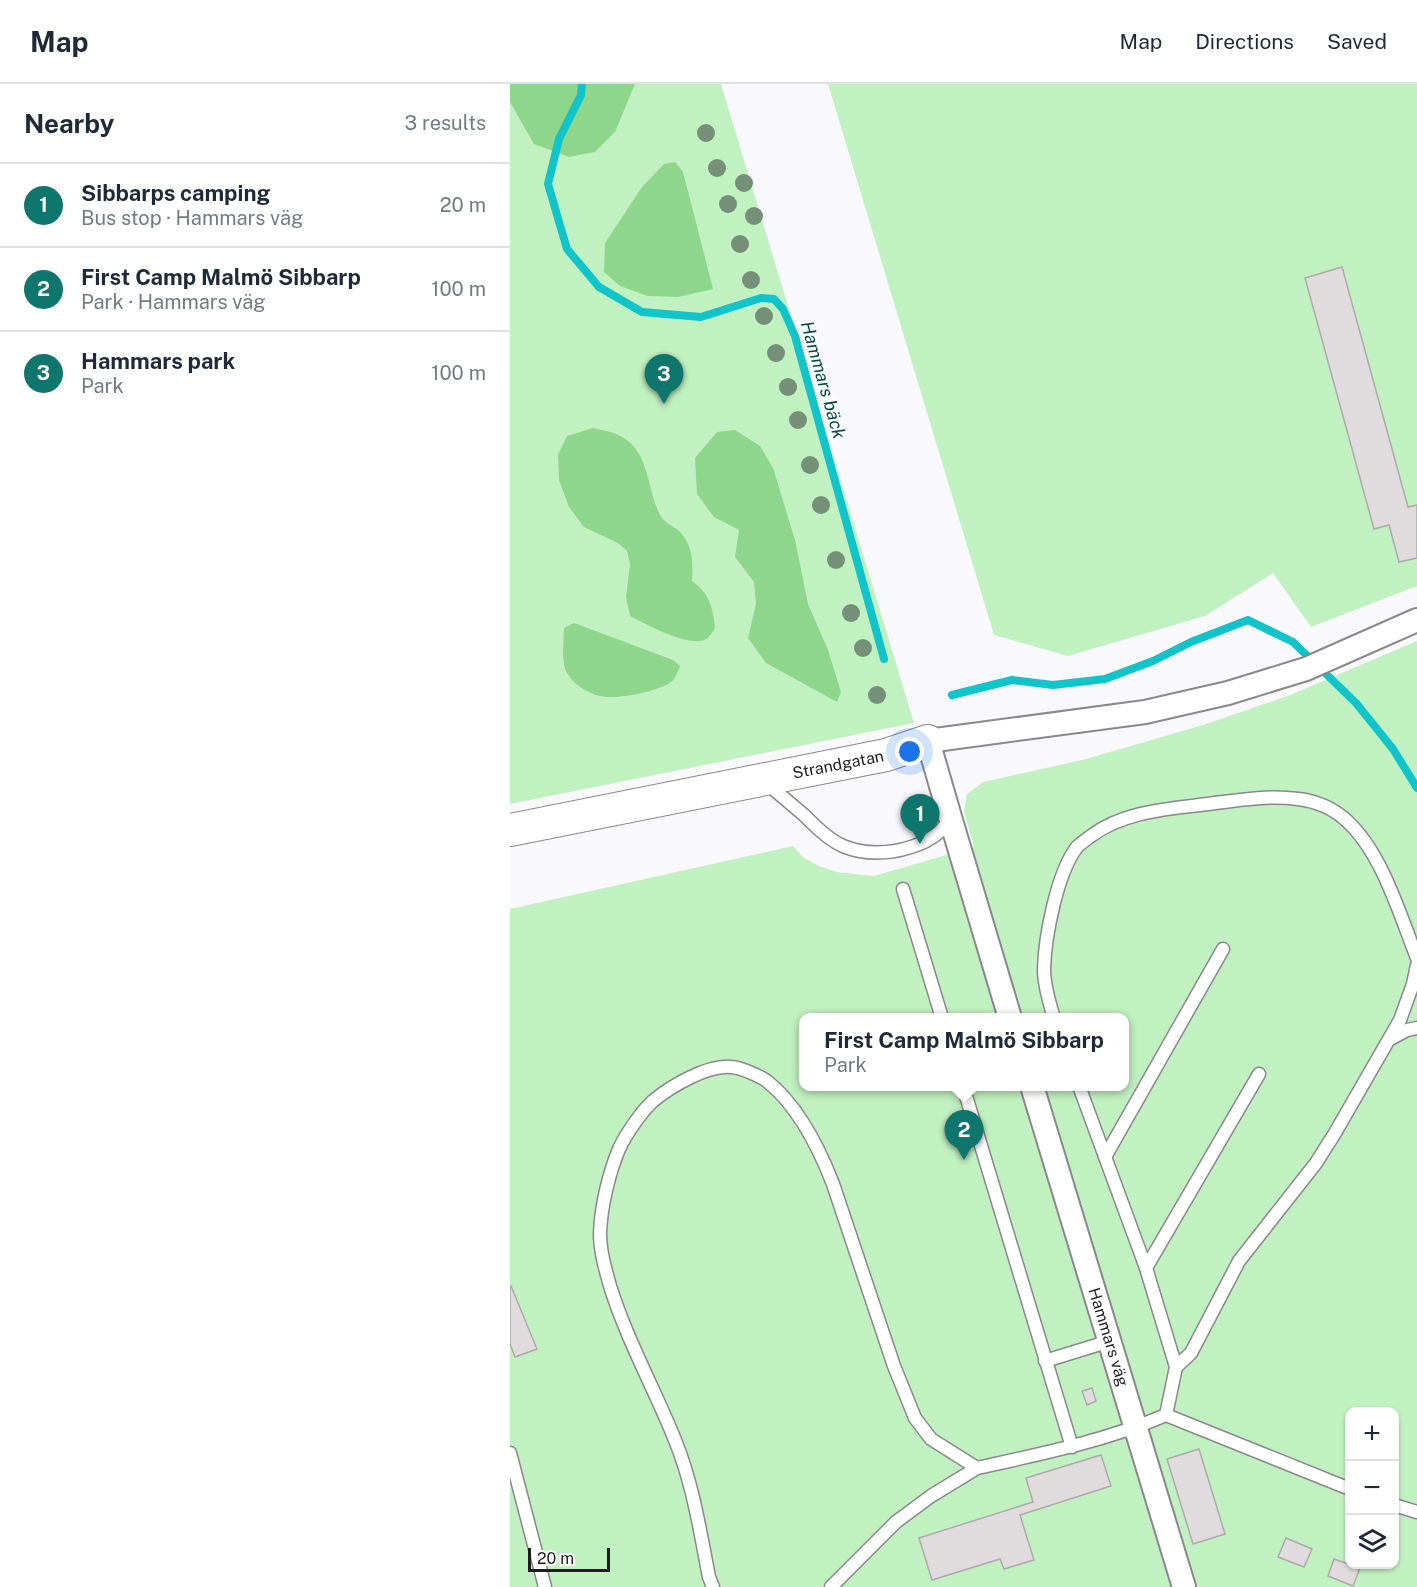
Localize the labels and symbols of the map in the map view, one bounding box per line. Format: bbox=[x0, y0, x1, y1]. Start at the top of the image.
water label: Hammars bäck bbox=[797, 319, 850, 441]
pin: 3 bbox=[644, 354, 684, 404]
your location bbox=[895, 737, 924, 766]
street label: Strandgatan bbox=[791, 746, 885, 783]
pin: 1 bbox=[900, 794, 940, 844]
pin: 2 bbox=[944, 1110, 984, 1160]
street label: Hammars väg bbox=[1084, 1285, 1133, 1389]
scale bar bbox=[528, 1545, 610, 1572]

